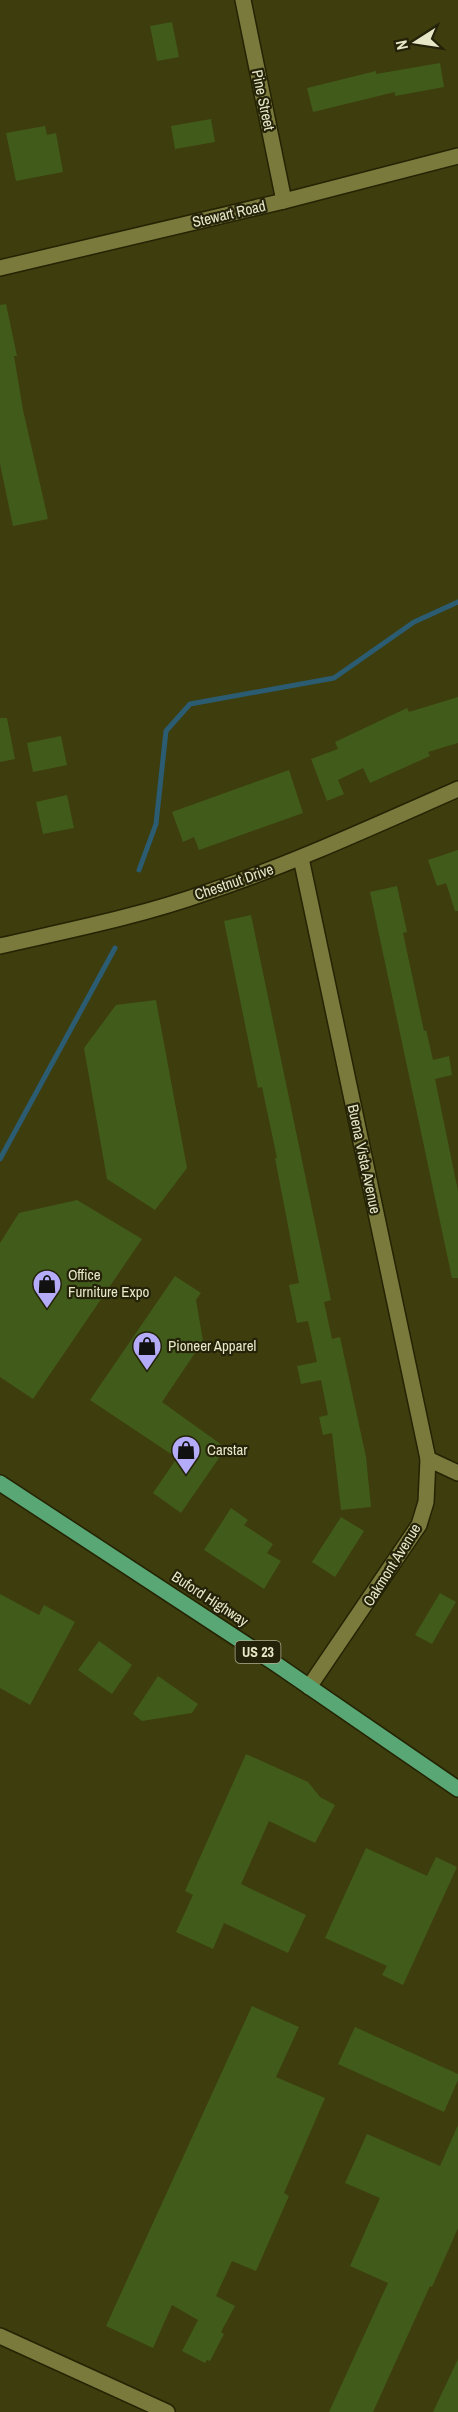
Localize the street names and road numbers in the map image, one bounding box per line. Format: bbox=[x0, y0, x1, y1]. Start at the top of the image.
street label: Pine Street bbox=[247, 68, 280, 133]
street label: Stewart Road bbox=[190, 195, 268, 232]
street label: Chestnut Drive bbox=[192, 858, 276, 905]
street label: Buena Vista Avenue bbox=[343, 1102, 386, 1216]
street label: Oakmont Avenue bbox=[358, 1519, 426, 1610]
street label: Buford Highway bbox=[168, 1566, 253, 1632]
road number: US 23 bbox=[236, 1641, 280, 1663]

